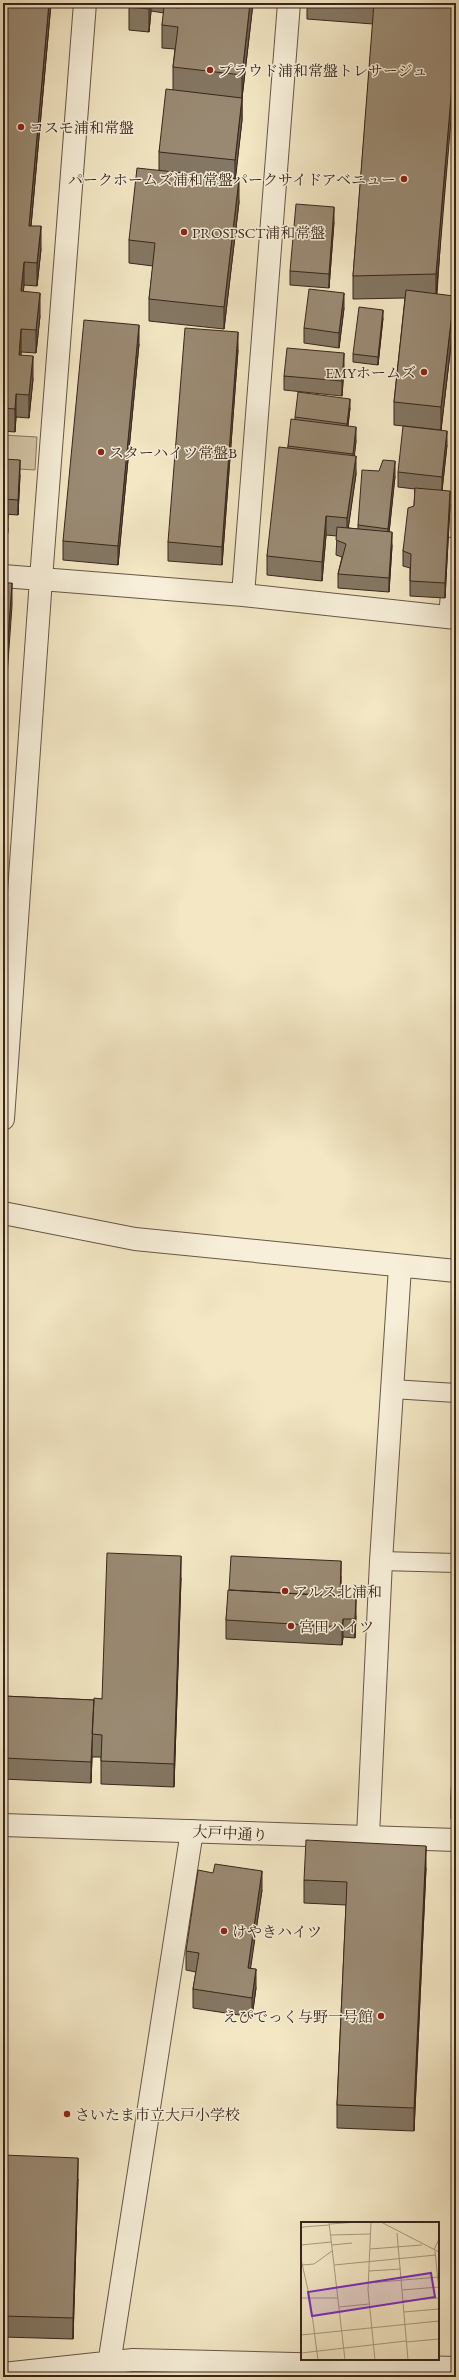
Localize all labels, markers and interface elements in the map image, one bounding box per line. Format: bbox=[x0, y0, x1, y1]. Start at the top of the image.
place label: プラウド浦和常盤トレサージュ bbox=[218, 61, 427, 80]
marker: プラウド浦和常盤トレサージュ bbox=[205, 65, 215, 75]
place label: コスモ浦和常盤 bbox=[29, 118, 134, 137]
marker: コスモ浦和常盤 bbox=[16, 122, 26, 132]
place label: パークホームズ浦和常盤パークサイドアベニュー bbox=[68, 170, 396, 189]
marker: パークホームズ浦和常盤パークサイドアベニュー bbox=[399, 174, 409, 184]
place label: PROSPSCT浦和常盤 bbox=[192, 223, 325, 242]
marker: PROSPSCT浦和常盤 bbox=[179, 227, 189, 237]
place label: EMYホームズ bbox=[325, 363, 416, 382]
marker: EMYホームズ bbox=[419, 367, 429, 377]
place label: スターハイツ常盤B bbox=[109, 443, 237, 462]
marker: スターハイツ常盤B bbox=[96, 447, 106, 457]
place label: アルス北浦和 bbox=[293, 1582, 382, 1601]
marker: アルス北浦和 bbox=[280, 1586, 290, 1596]
place label: 宮田ハイツ bbox=[299, 1617, 374, 1636]
marker: 宮田ハイツ bbox=[286, 1621, 296, 1631]
street label: 大戸中通り bbox=[192, 1822, 268, 1844]
place label: けやきハイツ bbox=[232, 1922, 322, 1941]
marker: けやきハイツ bbox=[219, 1926, 229, 1936]
place label: えぴでっく与野一号館 bbox=[223, 2007, 373, 2026]
marker: えぴでっく与野一号館 bbox=[376, 2011, 386, 2021]
place label: さいたま市立大戸小学校 bbox=[75, 2105, 240, 2124]
marker: さいたま市立大戸小学校 bbox=[62, 2109, 72, 2119]
inset map bbox=[301, 2222, 439, 2360]

